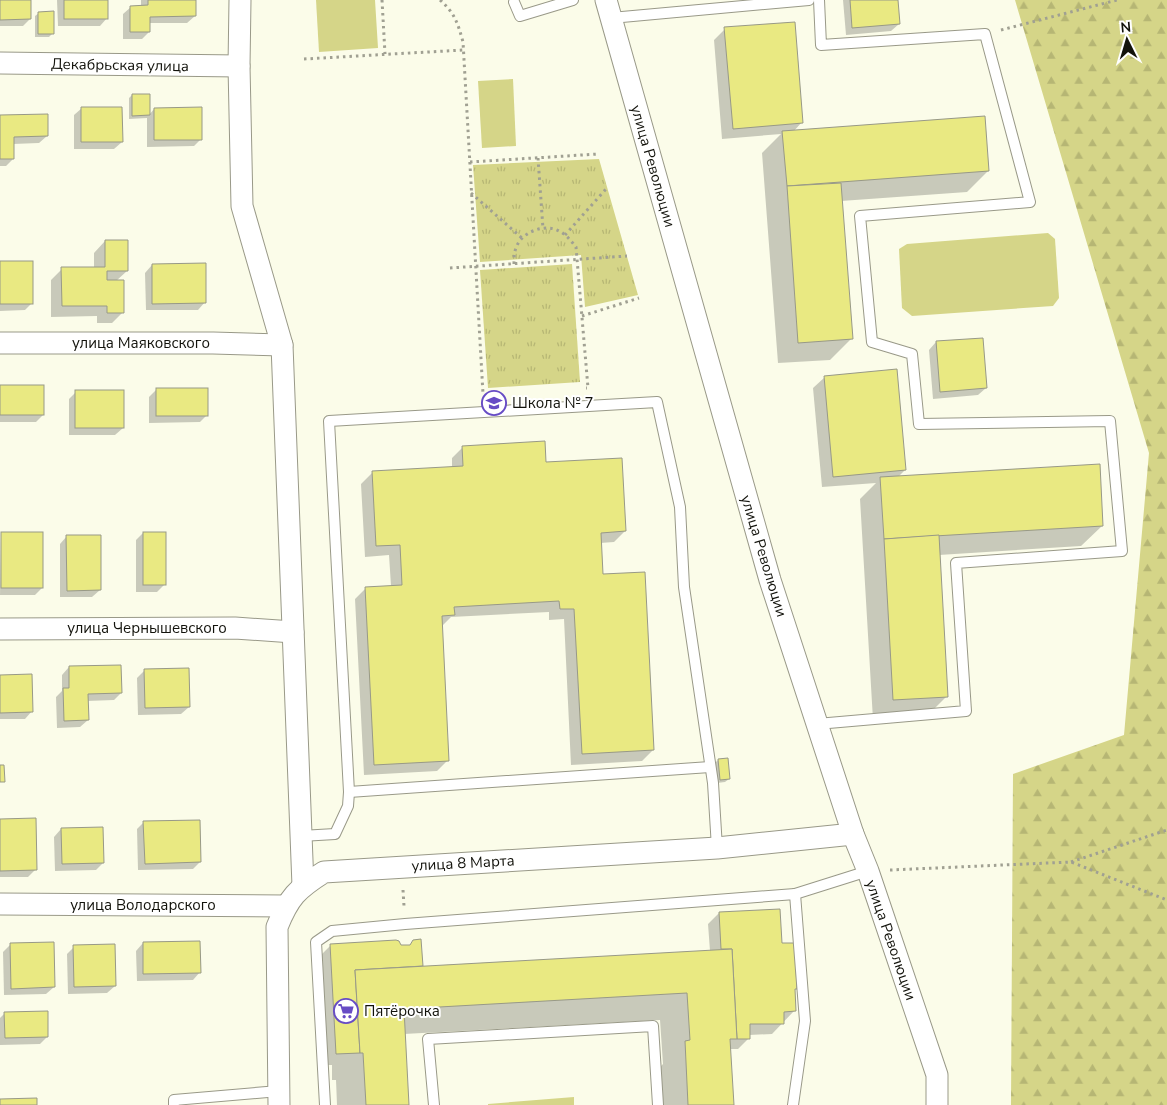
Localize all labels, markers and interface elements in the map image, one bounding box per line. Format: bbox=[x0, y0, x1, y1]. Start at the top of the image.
north arrow bbox=[1102, 15, 1152, 65]
text: N bbox=[1120, 18, 1132, 37]
street label: Декабрьская улица bbox=[51, 54, 189, 76]
street label: улица Революции bbox=[626, 103, 680, 229]
street label: улица Маяковского bbox=[72, 333, 210, 353]
school or university icon: Школа № 7 bbox=[481, 390, 507, 416]
place label: Школа № 7 bbox=[512, 393, 594, 413]
street label: улица Революции bbox=[736, 493, 792, 619]
street label: улица Чернышевского bbox=[67, 618, 227, 638]
street label: улица 8 Марта bbox=[411, 850, 515, 876]
street label: улица Революции bbox=[861, 877, 921, 1003]
street label: улица Володарского bbox=[70, 895, 216, 915]
supermarket icon: Пятёрочка bbox=[333, 998, 359, 1024]
place label: Пятёрочка bbox=[364, 1001, 440, 1021]

